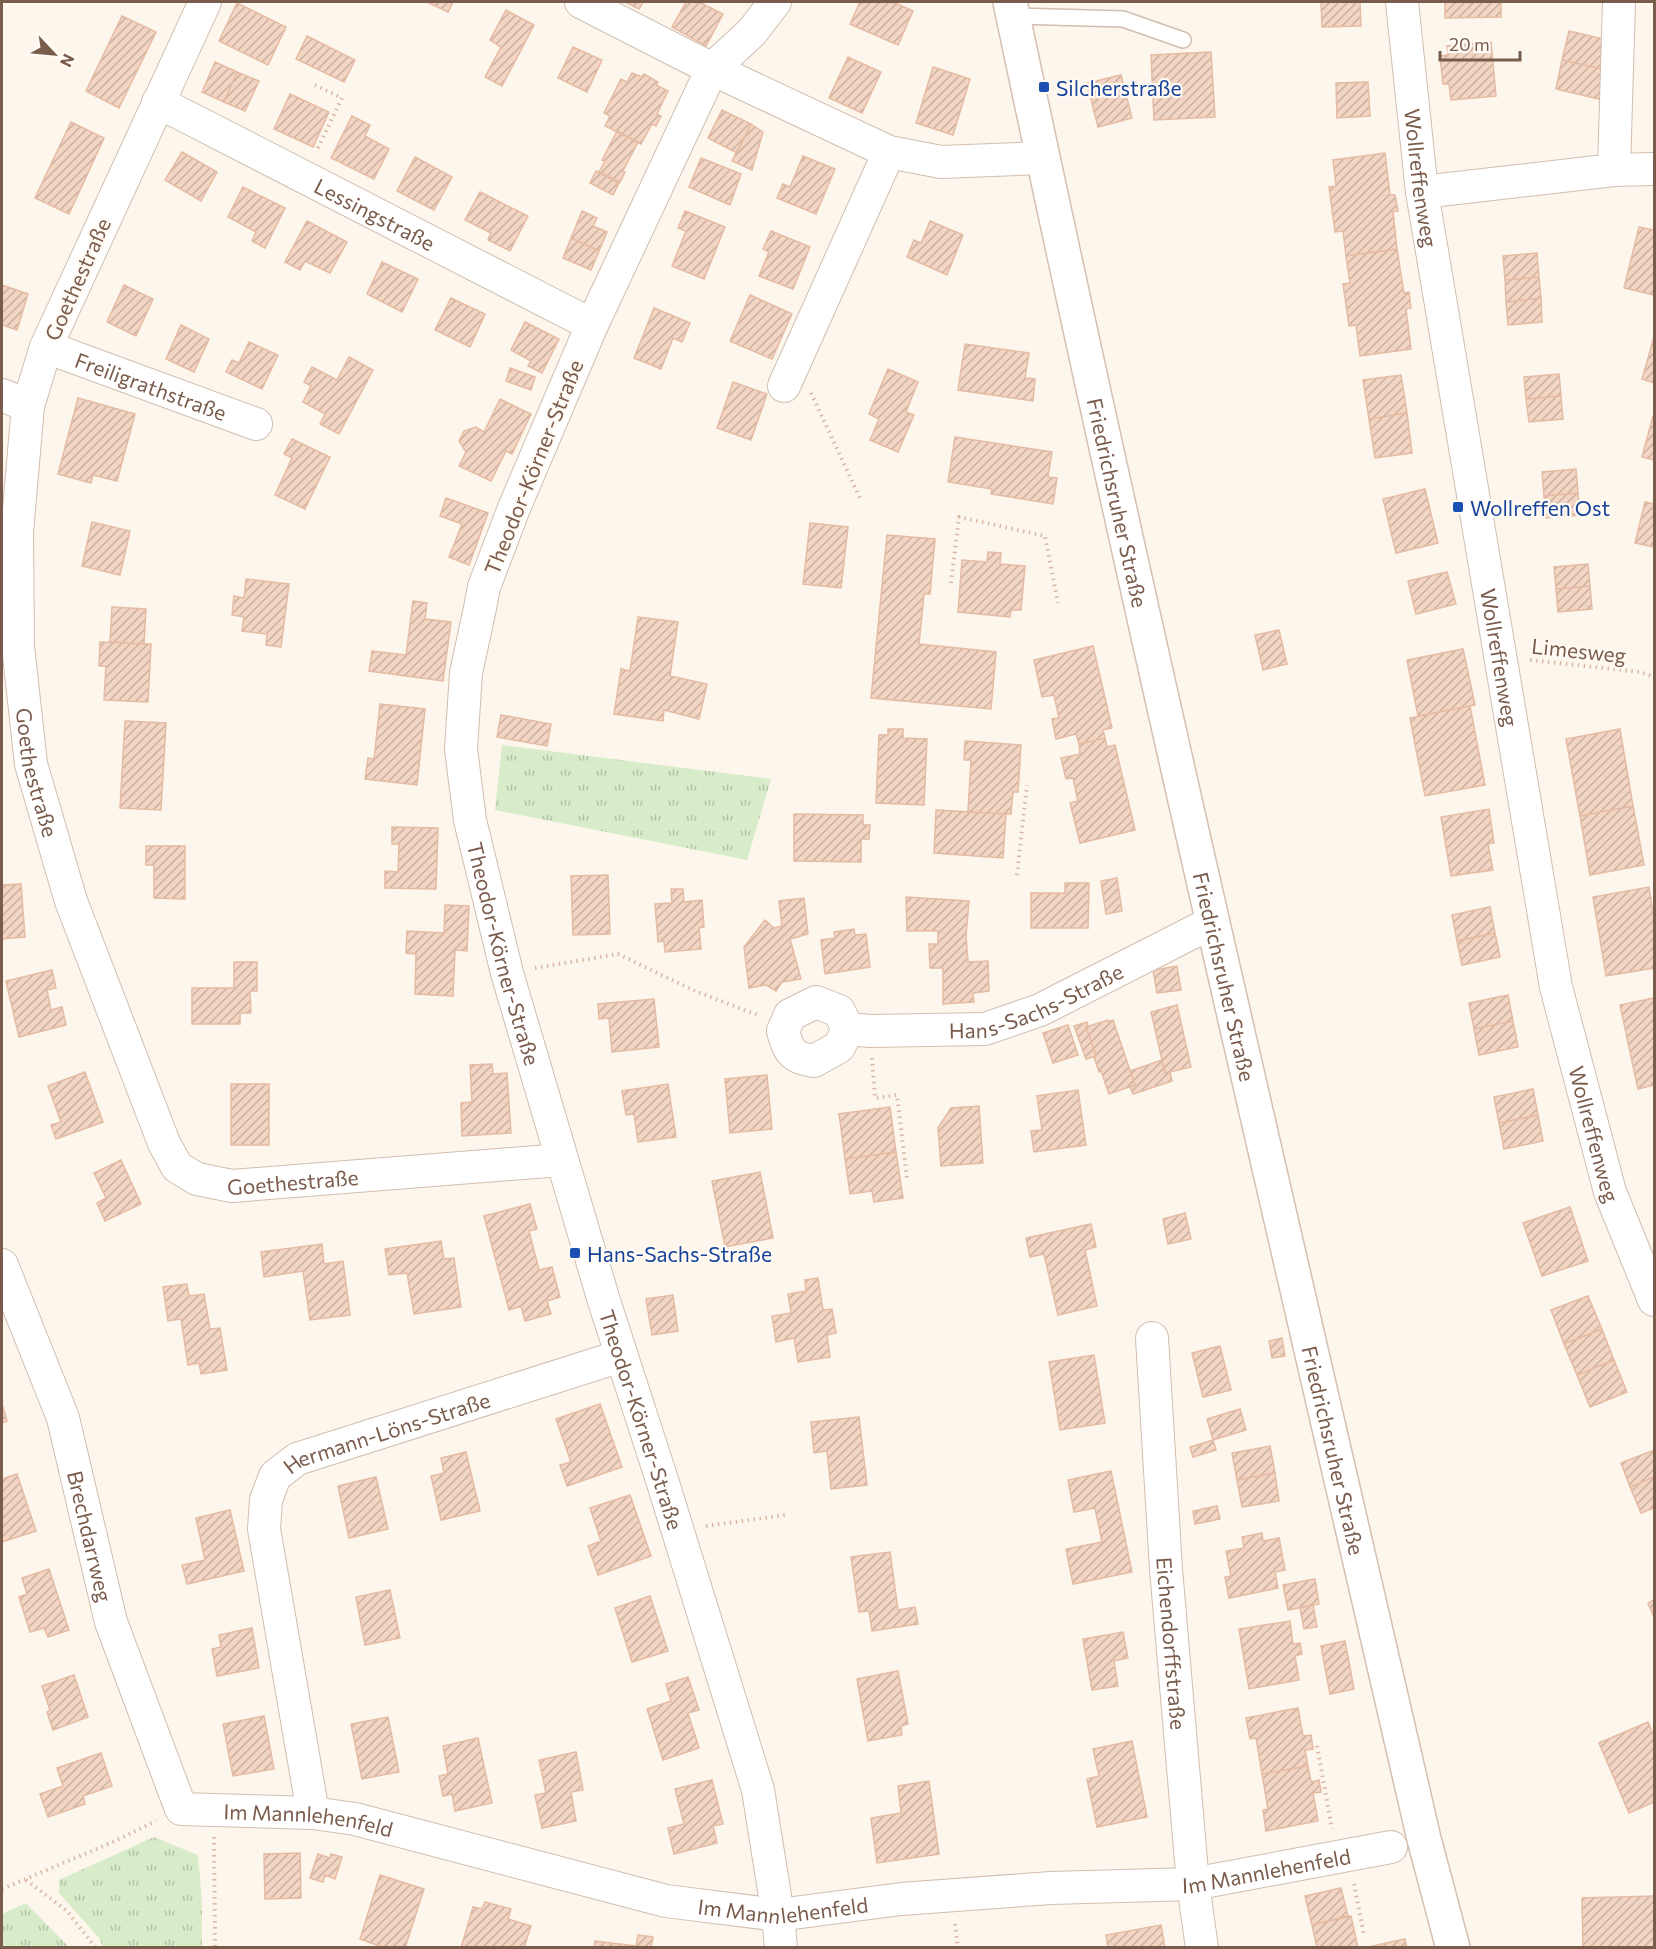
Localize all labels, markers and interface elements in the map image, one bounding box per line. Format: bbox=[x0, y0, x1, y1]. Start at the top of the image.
north arrow bbox=[24, 24, 84, 84]
scale bar bbox=[1440, 24, 1520, 62]
text: 20 m bbox=[1449, 33, 1490, 55]
text: N bbox=[57, 51, 79, 70]
place label: Silcherstraße bbox=[1056, 75, 1182, 100]
marker: Silcherstraße bbox=[1037, 80, 1051, 94]
street label: Wollreffenweg bbox=[1401, 107, 1444, 249]
street label: Lessingstraße bbox=[311, 172, 440, 255]
street label: Goethestraße bbox=[39, 214, 115, 344]
street label: Freiligrathstraße bbox=[72, 346, 230, 425]
street label: Theodor-Körner-Straße bbox=[478, 356, 588, 578]
street label: Friedrichsruher Straße bbox=[1083, 395, 1154, 610]
place label: Wollreffen Ost bbox=[1470, 495, 1610, 520]
marker: Wollreffen Ost bbox=[1451, 500, 1465, 514]
street label: Wollreffenweg bbox=[1477, 586, 1524, 728]
street label: Limesweg bbox=[1530, 633, 1628, 667]
street label: Goethestraße bbox=[12, 706, 64, 840]
street label: Theodor-Körner-Straße bbox=[463, 840, 546, 1068]
street label: Friedrichsruher Straße bbox=[1189, 869, 1261, 1084]
street label: Hans-Sachs-Straße bbox=[949, 958, 1127, 1042]
street label: Wollreffenweg bbox=[1565, 1063, 1625, 1206]
street label: Goethestraße bbox=[226, 1164, 359, 1199]
place label: Hans-Sachs-Straße bbox=[587, 1241, 772, 1266]
marker: Hans-Sachs-Straße bbox=[568, 1246, 582, 1260]
street label: Theodor-Körner-Straße bbox=[595, 1306, 689, 1533]
street label: Friedrichsruher Straße bbox=[1298, 1343, 1370, 1557]
street label: Hermann-Löns-Straße bbox=[278, 1386, 493, 1478]
street label: Brechdarrweg bbox=[63, 1468, 118, 1604]
street label: Eichendorffstraße bbox=[1153, 1556, 1192, 1731]
street label: Im Mannlehenfeld bbox=[223, 1798, 396, 1841]
street label: Im Mannlehenfeld bbox=[1182, 1842, 1353, 1897]
street label: Im Mannlehenfeld bbox=[697, 1891, 869, 1928]

